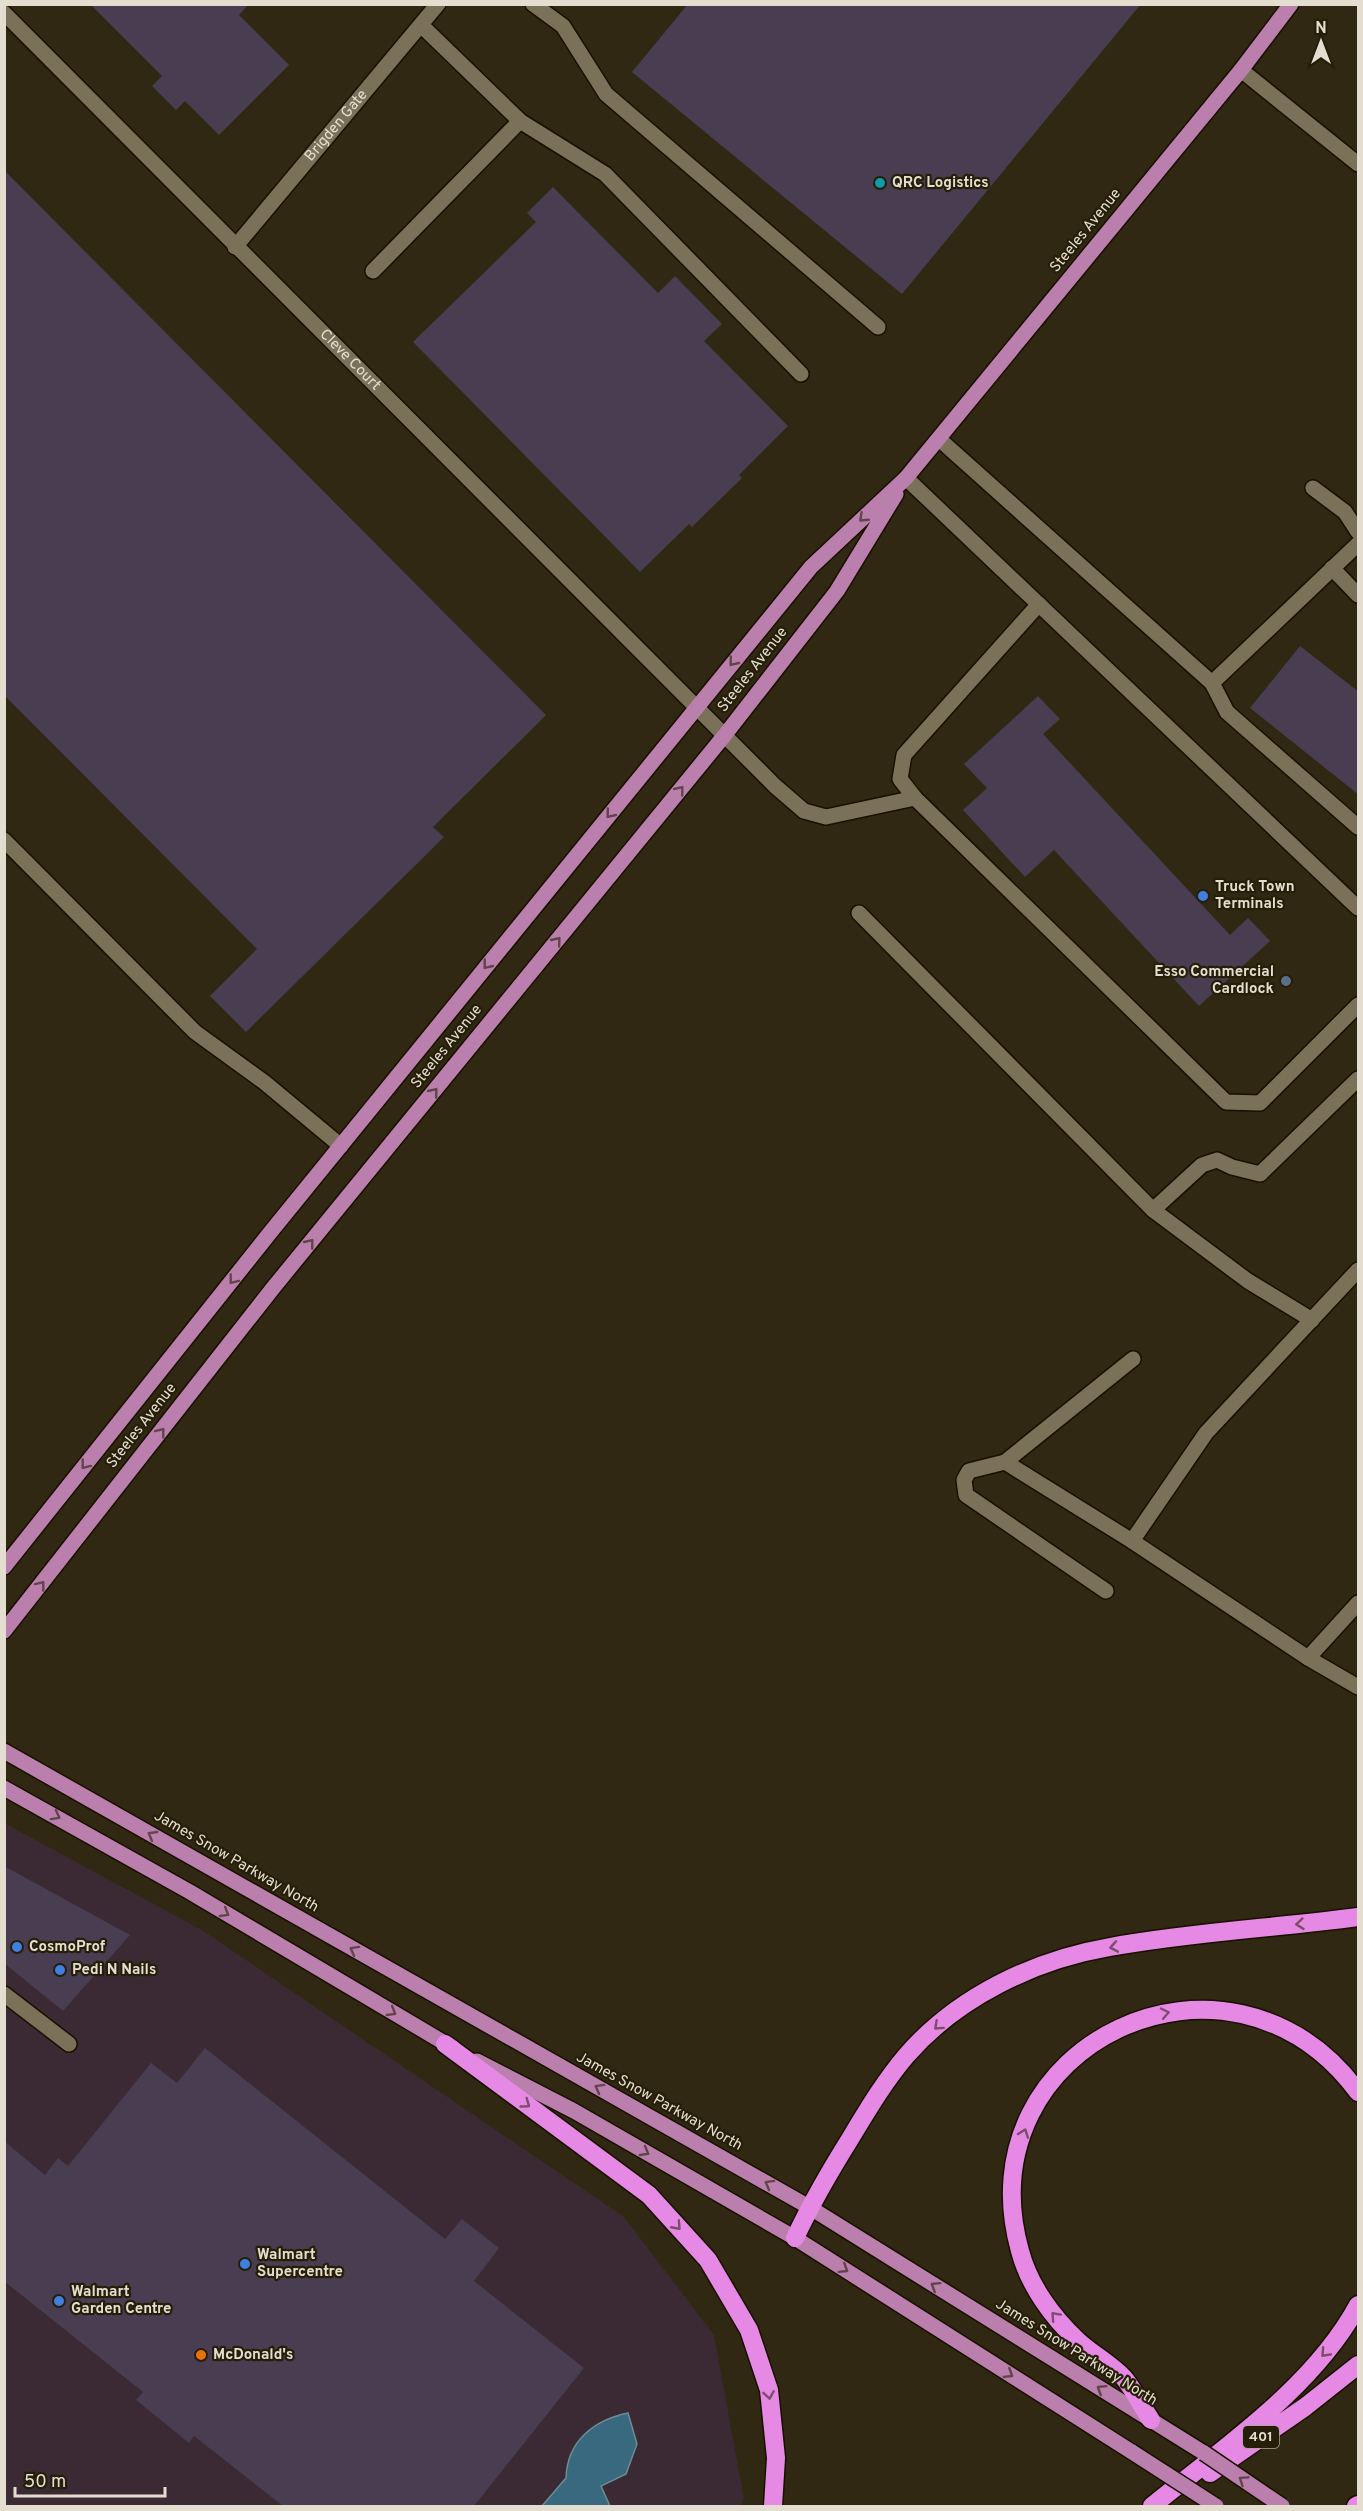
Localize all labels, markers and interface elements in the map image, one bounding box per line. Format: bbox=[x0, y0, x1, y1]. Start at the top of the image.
north arrow bbox=[1291, 12, 1351, 72]
text: N bbox=[1315, 19, 1327, 39]
street label: Brigden Gate bbox=[301, 86, 372, 166]
place label: QRC Logistics bbox=[892, 174, 989, 193]
marker: QRC Logistics bbox=[873, 176, 887, 190]
street label: Steeles Avenue bbox=[1046, 185, 1126, 277]
street label: Cleve Court bbox=[315, 325, 385, 395]
one-way arrow bbox=[860, 511, 870, 522]
street label: Steeles Avenue bbox=[714, 624, 792, 716]
one-way arrow bbox=[729, 655, 740, 666]
one-way arrow bbox=[673, 786, 684, 797]
one-way arrow bbox=[606, 807, 617, 818]
place label: Truck Town Terminals bbox=[1215, 878, 1295, 914]
marker: Truck Town Terminals bbox=[1196, 889, 1210, 903]
one-way arrow bbox=[550, 937, 561, 948]
one-way arrow bbox=[483, 958, 494, 969]
place label: Esso Commercial Cardlock bbox=[1154, 963, 1274, 999]
marker: Esso Commercial Cardlock bbox=[1279, 974, 1293, 988]
street label: Steeles Avenue bbox=[407, 1001, 487, 1093]
one-way arrow bbox=[426, 1088, 437, 1099]
one-way arrow bbox=[303, 1239, 314, 1250]
one-way arrow bbox=[229, 1273, 240, 1284]
street label: Steeles Avenue bbox=[103, 1380, 181, 1472]
one-way arrow bbox=[153, 1428, 164, 1439]
one-way arrow bbox=[82, 1459, 93, 1470]
one-way arrow bbox=[33, 1581, 44, 1592]
street label: James Snow Parkway North bbox=[150, 1807, 322, 1917]
one-way arrow bbox=[49, 1809, 60, 1820]
one-way arrow bbox=[147, 1831, 158, 1842]
one-way arrow bbox=[219, 1905, 229, 1917]
one-way arrow bbox=[1296, 1917, 1305, 1930]
place label: CosmoProf bbox=[29, 1938, 106, 1957]
marker: CosmoProf bbox=[10, 1940, 24, 1954]
one-way arrow bbox=[1109, 1940, 1119, 1952]
one-way arrow bbox=[350, 1946, 360, 1957]
place label: Pedi N Nails bbox=[72, 1961, 156, 1980]
marker: Pedi N Nails bbox=[53, 1963, 67, 1977]
one-way arrow bbox=[386, 2005, 397, 2017]
one-way arrow bbox=[1160, 2007, 1170, 2020]
one-way arrow bbox=[935, 2018, 946, 2029]
street label: James Snow Parkway North bbox=[573, 2048, 745, 2156]
one-way arrow bbox=[595, 2084, 605, 2096]
one-way arrow bbox=[520, 2097, 531, 2108]
one-way arrow bbox=[1016, 2128, 1029, 2139]
one-way arrow bbox=[639, 2145, 649, 2156]
one-way arrow bbox=[765, 2180, 775, 2192]
one-way arrow bbox=[670, 2219, 681, 2230]
place label: Walmart Supercentre bbox=[257, 2246, 343, 2282]
marker: Walmart Supercentre bbox=[238, 2257, 252, 2271]
one-way arrow bbox=[838, 2262, 848, 2274]
one-way arrow bbox=[931, 2281, 941, 2293]
place label: Walmart Garden Centre bbox=[71, 2283, 171, 2319]
marker: Walmart Garden Centre bbox=[52, 2294, 66, 2308]
street label: James Snow Parkway North bbox=[992, 2295, 1160, 2411]
one-way arrow bbox=[1051, 2313, 1062, 2323]
place label: McDonald's bbox=[213, 2346, 293, 2365]
one-way arrow bbox=[1321, 2346, 1332, 2356]
marker: McDonald's bbox=[194, 2348, 208, 2362]
one-way arrow bbox=[1002, 2366, 1013, 2377]
one-way arrow bbox=[1096, 2386, 1107, 2397]
one-way arrow bbox=[762, 2390, 774, 2400]
road number: 401 bbox=[1243, 2426, 1279, 2448]
scale bar bbox=[15, 2460, 165, 2498]
text: 50 m bbox=[24, 2471, 66, 2494]
one-way arrow bbox=[1239, 2476, 1250, 2487]

